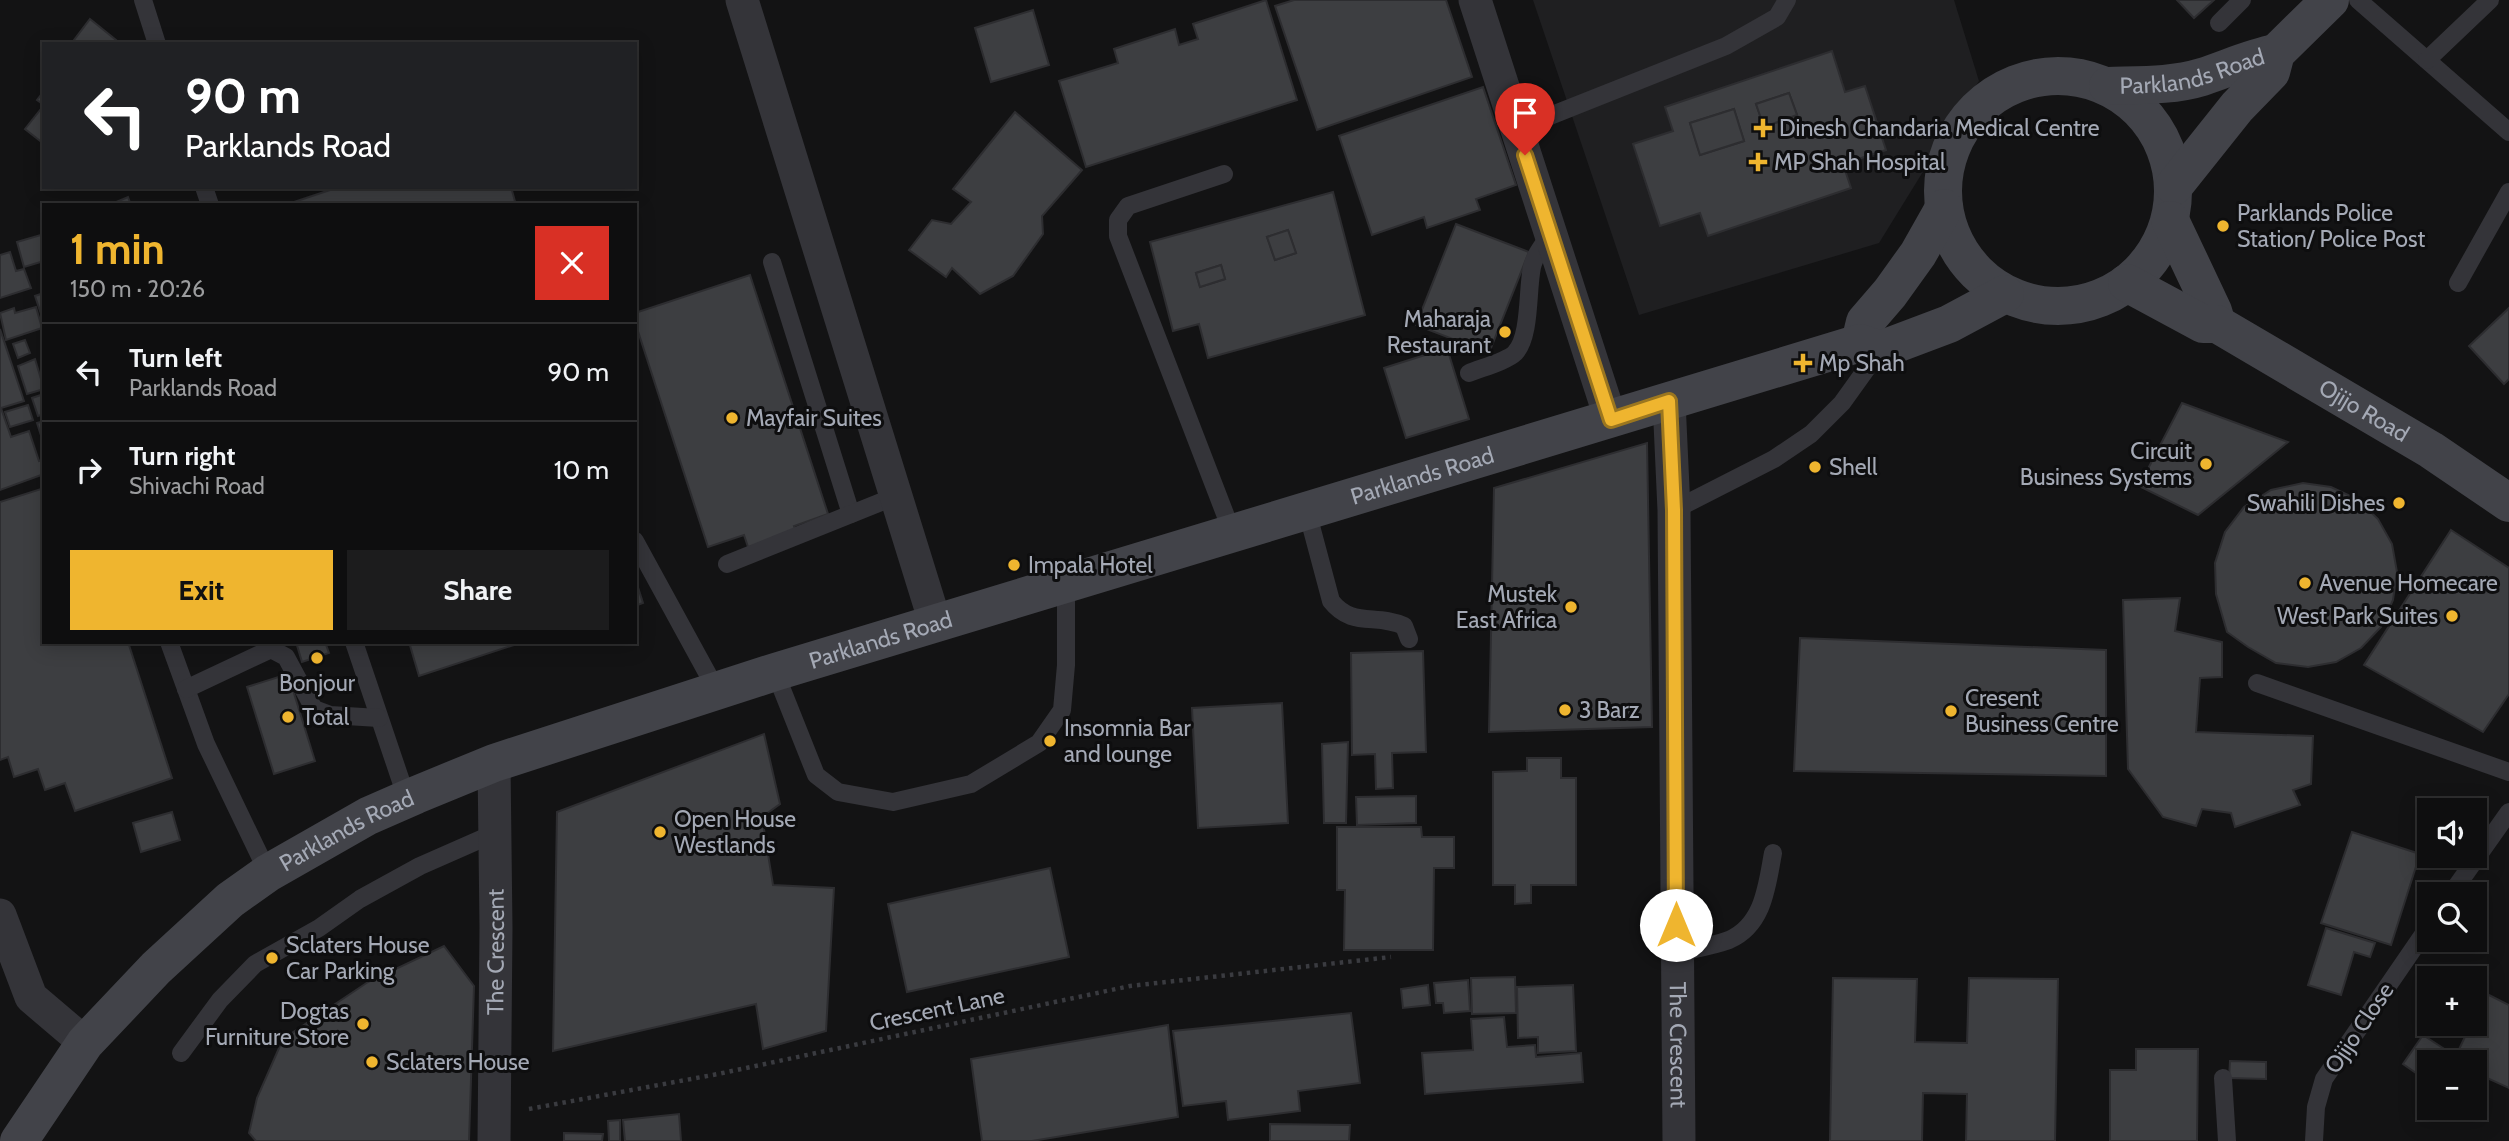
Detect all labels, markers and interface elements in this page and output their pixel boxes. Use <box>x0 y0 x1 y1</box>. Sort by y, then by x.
street label: Parklands Road <box>2119 42 2268 100</box>
text: 90 m <box>185 66 301 125</box>
icon: left <box>70 70 161 161</box>
pin <box>1495 83 1555 155</box>
icon: arrive <box>1506 94 1544 132</box>
place label: Dinesh Chandaria Medical Centre <box>1779 114 2100 142</box>
marker: Dinesh Chandaria Medical Centre <box>1753 118 1773 138</box>
text: Parklands Road <box>185 126 391 165</box>
place label: MP Shah Hospital <box>1774 148 1946 176</box>
marker: MP Shah Hospital <box>1748 152 1768 172</box>
place label: Parklands Police Station/ Police Post <box>2237 199 2425 253</box>
marker: Parklands Police Station/ Police Post <box>2215 218 2231 234</box>
text: 1 min <box>70 223 165 275</box>
button: close <box>535 226 609 300</box>
text: 150 m · 20:26 <box>70 275 205 303</box>
place label: Maharaja Restaurant <box>1387 305 1491 359</box>
marker: Maharaja Restaurant <box>1497 324 1513 340</box>
text: Turn left <box>129 342 222 374</box>
place label: Mp Shah <box>1819 349 1905 377</box>
icon: left <box>70 353 108 391</box>
marker: Mp Shah <box>1793 353 1813 373</box>
text: 90 m <box>547 356 609 388</box>
street label: Ojijo Road <box>2314 373 2414 448</box>
text: Parklands Road <box>129 374 277 402</box>
place label: Mayfair Suites <box>746 404 882 432</box>
marker: Mayfair Suites <box>724 410 740 426</box>
place label: Circuit Business Systems <box>2020 437 2192 491</box>
text: Turn right <box>129 440 235 472</box>
street label: Parklands Road <box>1347 441 1497 511</box>
icon: right <box>70 451 108 489</box>
place label: Shell <box>1829 453 1878 481</box>
text: 10 m <box>554 454 609 486</box>
marker: Circuit Business Systems <box>2198 456 2214 472</box>
marker: Shell <box>1807 459 1823 475</box>
text: Shivachi Road <box>129 472 265 500</box>
place label: Swahili Dishes <box>2247 489 2385 517</box>
marker: Swahili Dishes <box>2391 495 2407 511</box>
button: Exit <box>70 550 333 630</box>
button: Share <box>347 550 609 630</box>
place label: Impala Hotel <box>1028 551 1153 579</box>
marker: Impala Hotel <box>1006 557 1022 573</box>
place label: Avenue Homecare <box>2319 569 2498 597</box>
marker: Avenue Homecare <box>2297 575 2313 591</box>
place label: Mustek East Africa <box>1456 580 1558 634</box>
marker: Mustek East Africa <box>1563 599 1579 615</box>
place label: West Park Suites <box>2277 602 2438 630</box>
street label: Parklands Road <box>806 605 956 675</box>
marker: West Park Suites <box>2444 608 2460 624</box>
marker: Bonjour <box>309 650 325 666</box>
place label: Bonjour <box>279 669 356 697</box>
place label: Cresent Business Centre <box>1965 684 2119 738</box>
place label: 3 Barz <box>1579 696 1640 724</box>
marker: 3 Barz <box>1557 702 1573 718</box>
place label: Total <box>302 703 350 731</box>
marker: Cresent Business Centre <box>1943 703 1959 719</box>
marker: Total <box>280 709 296 725</box>
place label: Insomnia Bar and lounge <box>1064 714 1192 768</box>
marker: Insomnia Bar and lounge <box>1042 733 1058 749</box>
street label: Parklands Road <box>274 784 418 878</box>
map controls <box>2417 798 2487 1120</box>
button: sound <box>2417 798 2487 868</box>
place label: Open House Westlands <box>674 805 796 859</box>
marker: Open House Westlands <box>652 824 668 840</box>
button: search <box>2417 882 2487 952</box>
street label: The Crescent <box>481 888 510 1015</box>
position arrow <box>1639 888 1713 962</box>
place label: Sclaters House Car Parking <box>286 931 430 985</box>
marker: Sclaters House Car Parking <box>264 950 280 966</box>
button: + <box>2417 966 2487 1036</box>
street label: Ojijo Close <box>2318 977 2400 1079</box>
street label: Crescent Lane <box>867 981 1007 1037</box>
street label: The Crescent <box>1664 982 1693 1108</box>
place label: Dogtas Furniture Store <box>205 997 349 1051</box>
marker: Dogtas Furniture Store <box>355 1016 371 1032</box>
place label: Sclaters House <box>386 1048 530 1076</box>
button: − <box>2417 1050 2487 1120</box>
marker: Sclaters House <box>364 1054 380 1070</box>

